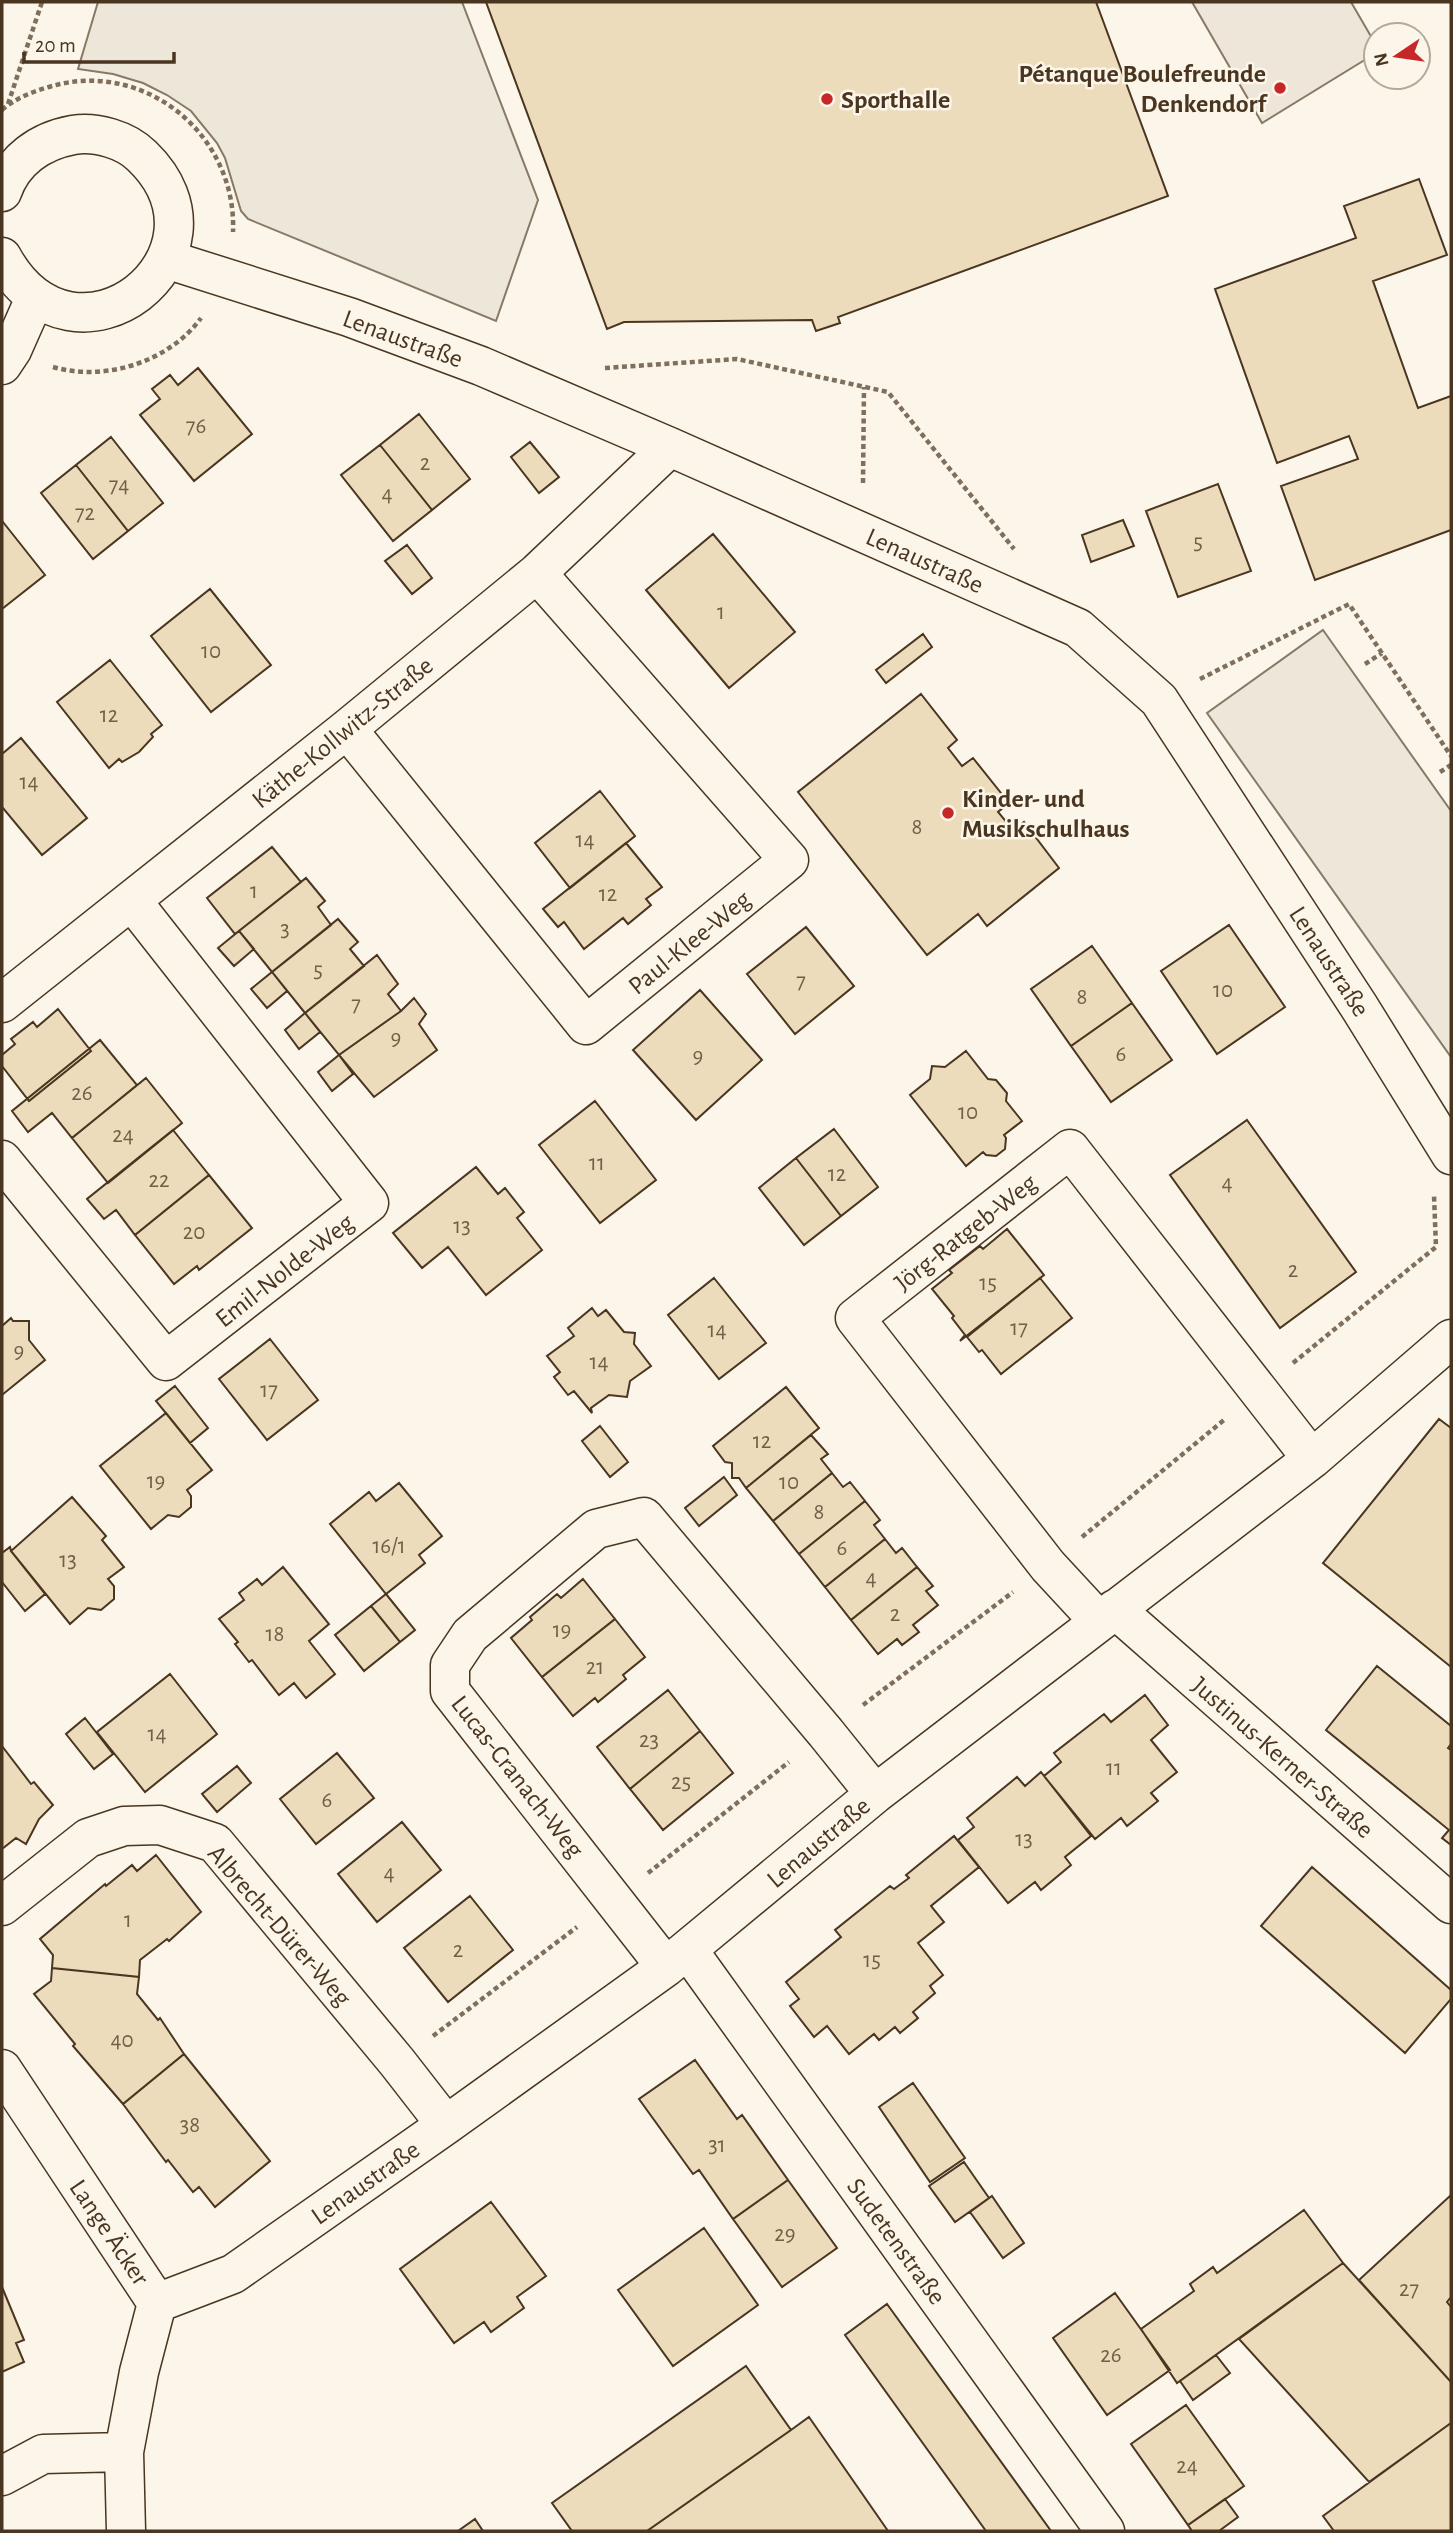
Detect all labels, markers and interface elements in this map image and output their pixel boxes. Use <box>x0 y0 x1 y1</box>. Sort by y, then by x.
scale bar <box>24 21 175 65</box>
north arrow <box>1362 21 1432 91</box>
text: 20 m <box>35 35 76 56</box>
text: N <box>1371 51 1393 68</box>
place label: Pétanque Boulefreunde Denkendorf <box>1019 61 1268 117</box>
marker: Pétanque Boulefreunde Denkendorf <box>1272 80 1288 96</box>
place label: Sporthalle <box>841 87 950 113</box>
marker: Sporthalle <box>819 91 835 107</box>
street label: Lenaustraße <box>339 305 466 373</box>
house number: 76 <box>186 415 206 438</box>
house number: 2 <box>420 452 430 475</box>
house number: 74 <box>109 474 129 497</box>
house number: 4 <box>381 483 393 506</box>
house number: 72 <box>75 502 95 525</box>
street label: Lenaustraße <box>862 523 987 598</box>
house number: 5 <box>1193 531 1203 554</box>
house number: 1 <box>717 601 725 624</box>
house number: 10 <box>201 640 221 663</box>
street label: Käthe-Kollwitz-Straße <box>247 652 438 813</box>
house number: 12 <box>100 704 118 727</box>
house number: 14 <box>20 771 38 794</box>
place label: Kinder- und Musikschulhaus <box>962 786 1130 842</box>
marker: Kinder- und Musikschulhaus <box>940 805 956 821</box>
house number: 8 <box>912 816 922 839</box>
house number: 14 <box>576 829 594 852</box>
house number: 1 <box>250 880 258 903</box>
house number: 12 <box>599 883 617 906</box>
street label: Paul-Klee-Weg <box>624 886 756 1000</box>
street label: Lenaustraße <box>1284 902 1374 1021</box>
house number: 3 <box>280 918 290 941</box>
house number: 5 <box>313 959 323 982</box>
house number: 7 <box>796 970 806 993</box>
house number: 10 <box>1213 979 1233 1002</box>
house number: 8 <box>1077 986 1087 1009</box>
house number: 7 <box>351 993 361 1016</box>
house number: 9 <box>391 1027 401 1050</box>
house number: 6 <box>1116 1043 1126 1066</box>
house number: 9 <box>693 1045 703 1068</box>
house number: 26 <box>71 1082 93 1105</box>
house number: 10 <box>958 1101 978 1124</box>
house number: 24 <box>112 1124 134 1147</box>
house number: 11 <box>589 1152 605 1175</box>
house number: 12 <box>828 1163 846 1186</box>
house number: 22 <box>149 1169 169 1192</box>
street label: Jörg-Ratgeb-Weg <box>890 1169 1042 1296</box>
house number: 4 <box>1221 1172 1233 1195</box>
street label: Emil-Nolde-Weg <box>211 1209 359 1333</box>
house number: 13 <box>453 1215 471 1238</box>
house number: 20 <box>183 1221 205 1244</box>
house number: 2 <box>1288 1259 1298 1282</box>
house number: 15 <box>979 1272 997 1295</box>
house number: 17 <box>1010 1317 1028 1340</box>
house number: 14 <box>708 1319 726 1342</box>
house number: 9 <box>14 1340 24 1363</box>
house number: 14 <box>590 1351 608 1374</box>
house number: 17 <box>260 1379 278 1402</box>
house number: 12 <box>753 1430 771 1453</box>
house number: 19 <box>147 1470 165 1493</box>
house number: 10 <box>779 1471 799 1494</box>
house number: 8 <box>814 1501 824 1524</box>
house number: 16/1 <box>372 1535 406 1558</box>
house number: 6 <box>837 1537 847 1560</box>
house number: 13 <box>59 1549 77 1572</box>
house number: 4 <box>865 1567 877 1590</box>
house number: 2 <box>890 1603 900 1626</box>
house number: 19 <box>553 1619 571 1642</box>
house number: 18 <box>266 1623 284 1646</box>
house number: 21 <box>586 1656 604 1679</box>
street label: Justinus-Kerner-Straße <box>1187 1672 1378 1843</box>
street label: Lucas-Cranach-Weg <box>446 1691 588 1863</box>
house number: 14 <box>148 1723 166 1746</box>
house number: 23 <box>639 1729 659 1752</box>
house number: 11 <box>1106 1757 1122 1780</box>
house number: 25 <box>671 1771 691 1794</box>
house number: 6 <box>322 1789 332 1812</box>
street label: Lenaustraße <box>762 1792 875 1893</box>
house number: 13 <box>1015 1828 1033 1851</box>
street label: Albrecht-Dürer-Weg <box>203 1840 356 2011</box>
house number: 4 <box>383 1862 395 1885</box>
house number: 1 <box>124 1909 132 1932</box>
house number: 2 <box>453 1939 463 1962</box>
house number: 15 <box>863 1949 881 1972</box>
house number: 40 <box>110 2029 134 2052</box>
house number: 38 <box>180 2114 200 2137</box>
house number: 31 <box>708 2134 726 2157</box>
street label: Lenaustraße <box>307 2136 424 2229</box>
street label: Lange Äcker <box>64 2174 155 2291</box>
street label: Sudetenstraße <box>842 2174 950 2309</box>
house number: 29 <box>774 2223 796 2246</box>
house number: 27 <box>1399 2278 1419 2301</box>
house number: 26 <box>1100 2344 1122 2367</box>
house number: 24 <box>1176 2455 1198 2478</box>

